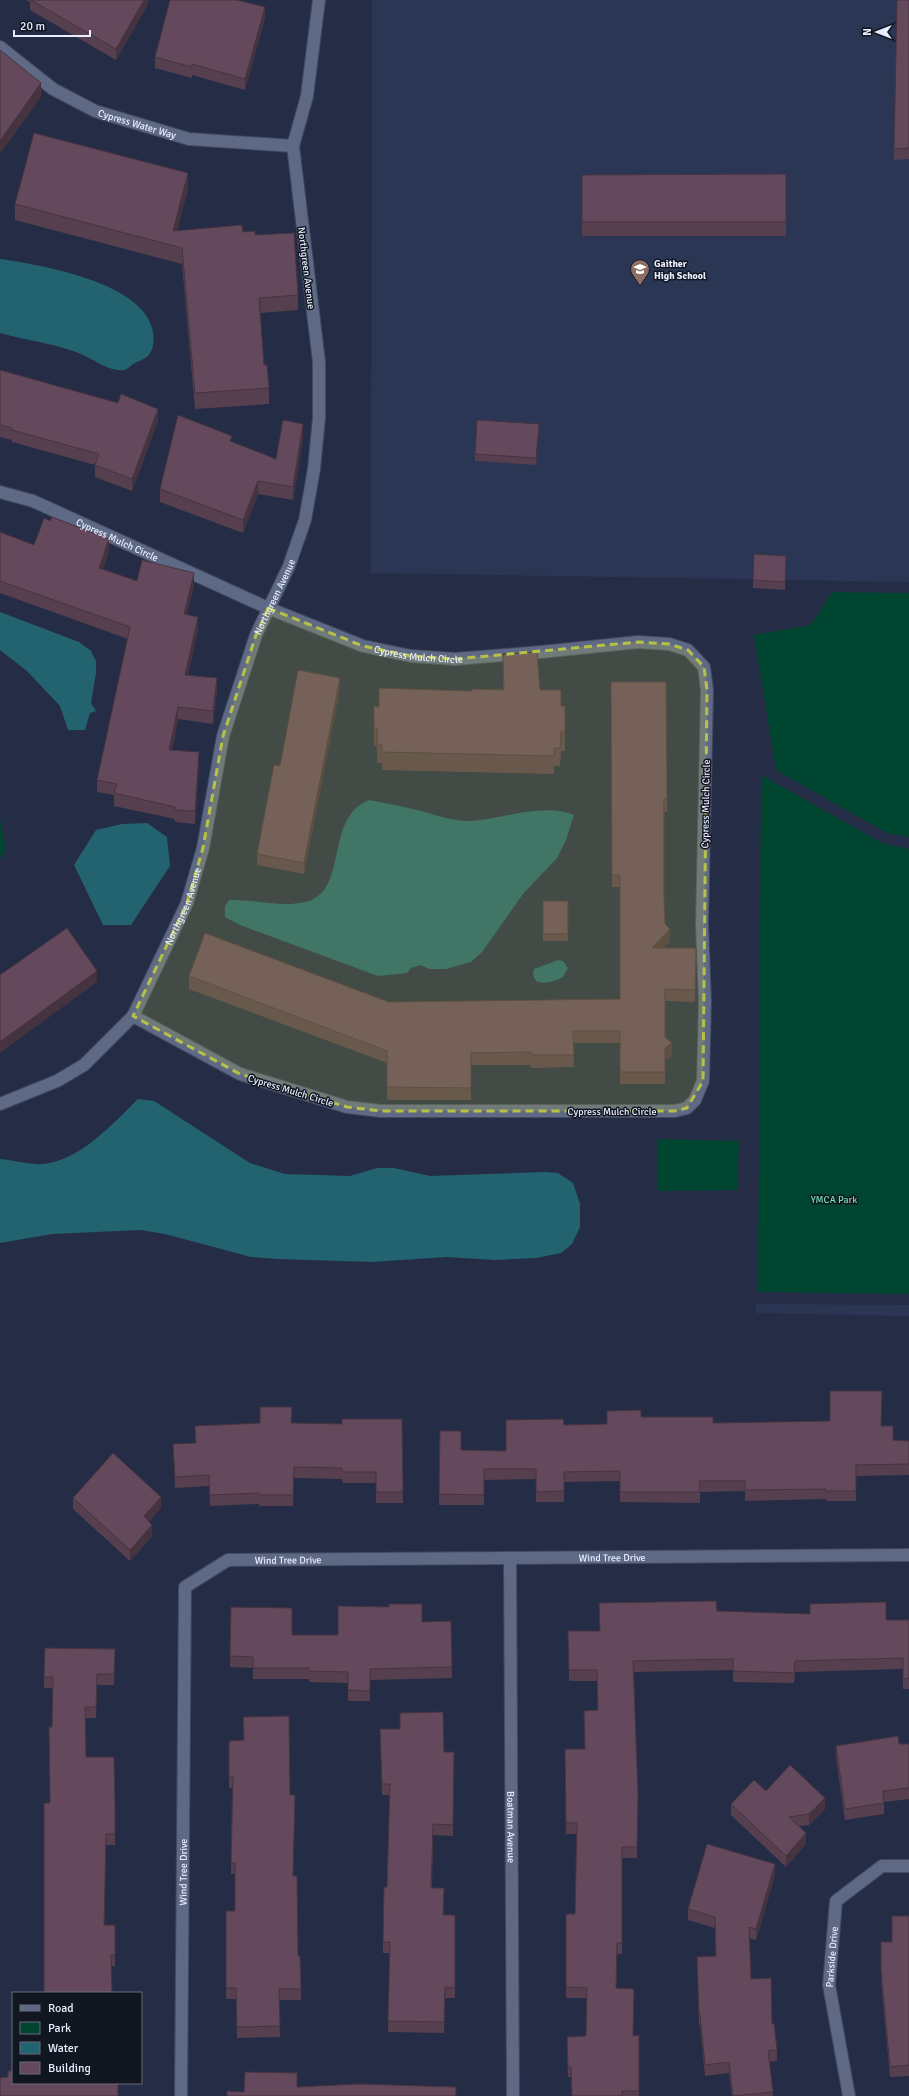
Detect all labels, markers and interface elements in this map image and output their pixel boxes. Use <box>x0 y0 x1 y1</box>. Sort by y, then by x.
scale bar <box>14 12 90 38</box>
north arrow <box>857 12 897 52</box>
text: 20 m <box>20 19 45 34</box>
text: N <box>861 28 874 36</box>
street label: Cypress Water Way <box>96 107 178 142</box>
street label: Northgreen Avenue <box>295 226 317 310</box>
school or university icon: Gaither High School <box>629 258 651 286</box>
place label: Gaither High School <box>654 258 706 282</box>
street label: Cypress Mulch Circle <box>74 516 160 564</box>
street label: Northgreen Avenue <box>252 558 298 637</box>
street label: Cypress Mulch Circle <box>373 643 463 666</box>
street label: Cypress Mulch Circle <box>699 759 713 849</box>
street label: Northgreen Avenue <box>163 866 204 947</box>
street label: Cypress Mulch Circle <box>246 1072 335 1110</box>
street label: Cypress Mulch Circle <box>568 1106 657 1118</box>
park label: YMCA Park <box>811 1194 857 1206</box>
street label: Wind Tree Drive <box>579 1552 646 1564</box>
street label: Wind Tree Drive <box>255 1554 322 1567</box>
street label: Boatman Avenue <box>504 1791 517 1863</box>
street label: Wind Tree Drive <box>177 1839 190 1905</box>
street label: Parkside Drive <box>824 1926 841 1988</box>
legend <box>12 1992 142 2084</box>
text: Road <box>48 2001 74 2016</box>
text: Park <box>48 2021 71 2036</box>
text: Water <box>48 2041 79 2056</box>
text: Building <box>48 2061 91 2076</box>

